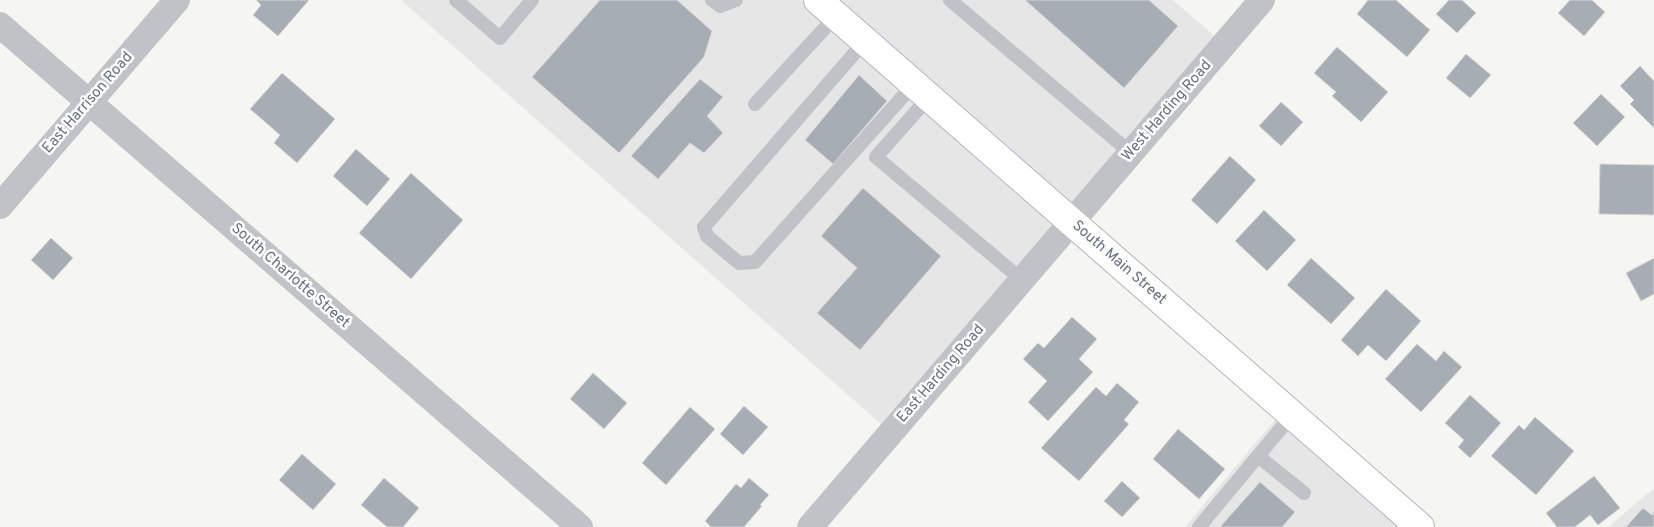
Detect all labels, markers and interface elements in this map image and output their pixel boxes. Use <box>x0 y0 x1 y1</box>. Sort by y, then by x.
street label: East Harrison Road <box>39 48 137 158</box>
street label: West Harding Road <box>1118 57 1216 165</box>
street label: South Main Street <box>1068 217 1170 309</box>
street label: South Charlotte Street <box>227 219 353 333</box>
street label: East Harding Road <box>893 321 989 427</box>

